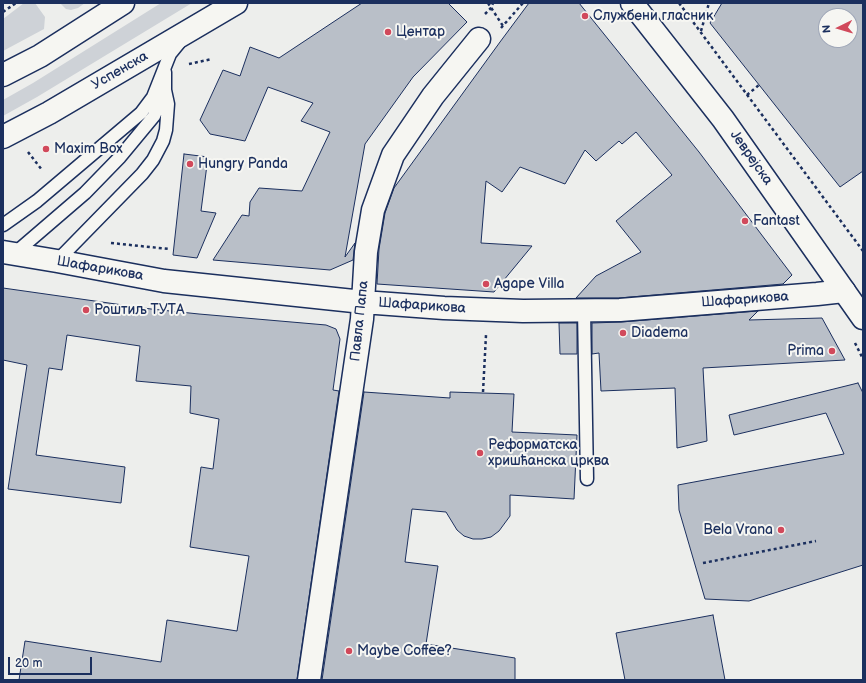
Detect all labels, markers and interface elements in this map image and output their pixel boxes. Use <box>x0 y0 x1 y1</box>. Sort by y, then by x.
place label: Службени гласник <box>593 8 713 24</box>
north arrow <box>818 8 858 48</box>
marker: Службени гласник <box>580 11 590 21</box>
place label: Центар <box>396 24 445 40</box>
text: N <box>820 24 833 34</box>
marker: Центар <box>383 27 393 37</box>
street label: Успенска <box>89 48 151 94</box>
street label: Јеврејска <box>726 127 776 189</box>
place label: Maxim Box <box>54 141 123 157</box>
marker: Maxim Box <box>41 144 51 154</box>
place label: Hungry Panda <box>198 156 288 172</box>
marker: Hungry Panda <box>185 159 195 169</box>
place label: Fantast <box>753 213 800 229</box>
marker: Fantast <box>740 216 750 226</box>
street label: Шафарикова <box>55 253 145 285</box>
place label: Agape Villa <box>494 276 565 292</box>
marker: Agape Villa <box>481 279 491 289</box>
street label: Павла Папа <box>347 280 373 362</box>
street label: Шафарикова <box>701 289 789 311</box>
street label: Шафарикова <box>378 295 466 317</box>
place label: Роштиљ ТУТА <box>94 302 184 318</box>
marker: Роштиљ ТУТА <box>81 305 91 315</box>
place label: Diadema <box>631 325 688 341</box>
marker: Diadema <box>618 328 628 338</box>
place label: Prima <box>787 343 824 359</box>
marker: Prima <box>827 346 837 356</box>
place label: Реформатска хришћанска црква <box>488 437 609 470</box>
marker: Реформатска хришћанска црква <box>475 448 485 458</box>
place label: Bela Vrana <box>703 522 773 538</box>
marker: Bela Vrana <box>776 525 786 535</box>
place label: Maybe Coffee? <box>357 643 452 659</box>
marker: Maybe Coffee? <box>344 646 354 656</box>
scale bar <box>10 649 94 675</box>
text: 20 m <box>15 656 42 671</box>

